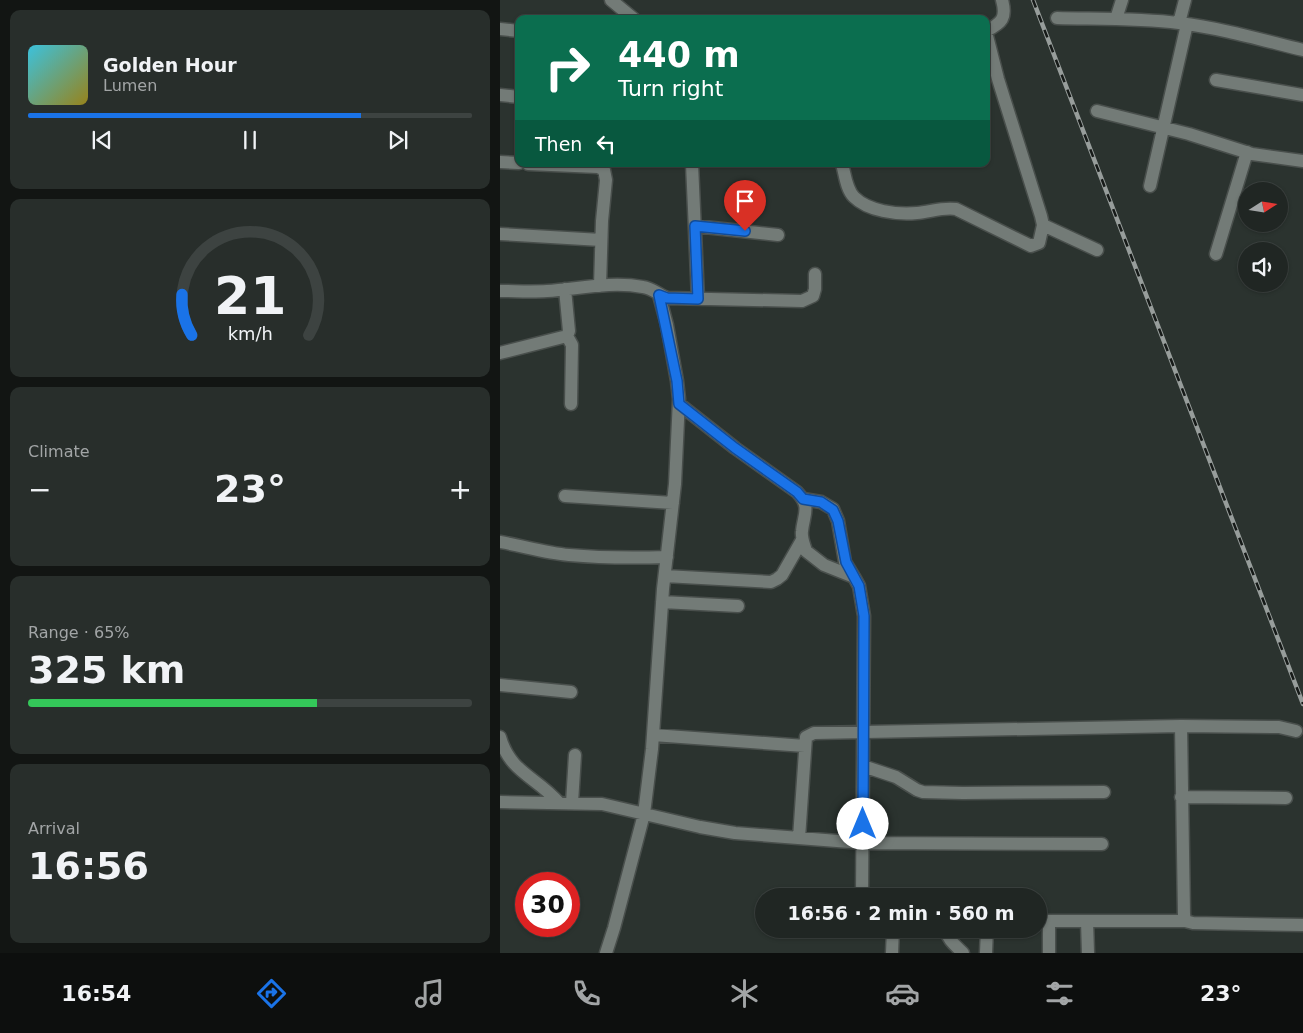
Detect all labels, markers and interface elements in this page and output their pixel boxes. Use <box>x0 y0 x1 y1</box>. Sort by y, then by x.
icon: right <box>535 35 600 100</box>
text: 440 m <box>618 35 740 75</box>
text: Golden Hour <box>103 54 237 76</box>
text: Lumen <box>103 76 157 95</box>
text: Turn right <box>618 76 723 101</box>
icon: previous <box>88 126 116 154</box>
icon: pause <box>236 126 264 154</box>
icon: next <box>384 126 412 154</box>
icon: left <box>592 130 620 158</box>
text: Then <box>535 133 582 155</box>
pin <box>724 180 766 231</box>
north arrow <box>1238 182 1288 232</box>
map controls <box>1238 182 1288 292</box>
icon: arrive <box>731 187 759 215</box>
button: sound <box>1238 242 1288 292</box>
text: 21 <box>214 266 286 326</box>
text: km/h <box>227 323 273 344</box>
text: Climate <box>28 442 90 461</box>
text: 23° <box>214 467 286 511</box>
text: − <box>28 473 51 506</box>
text: + <box>449 473 472 506</box>
text: Range · 65% <box>28 623 130 642</box>
text: 325 km <box>28 648 185 692</box>
position arrow <box>836 797 888 849</box>
text: Arrival <box>28 819 80 838</box>
text: 16:56 <box>28 844 149 888</box>
speed limit sign: 30 <box>515 872 580 937</box>
text: 16:56 · 2 min · 560 m <box>787 902 1015 924</box>
icon: directions <box>254 976 289 1011</box>
icon: music <box>412 976 447 1011</box>
icon: phone <box>569 976 604 1011</box>
icon: climate <box>727 976 762 1011</box>
icon: car <box>885 976 920 1011</box>
icon: filters <box>1042 976 1077 1011</box>
text: 16:54 <box>61 981 131 1006</box>
text: 23° <box>1200 981 1242 1006</box>

